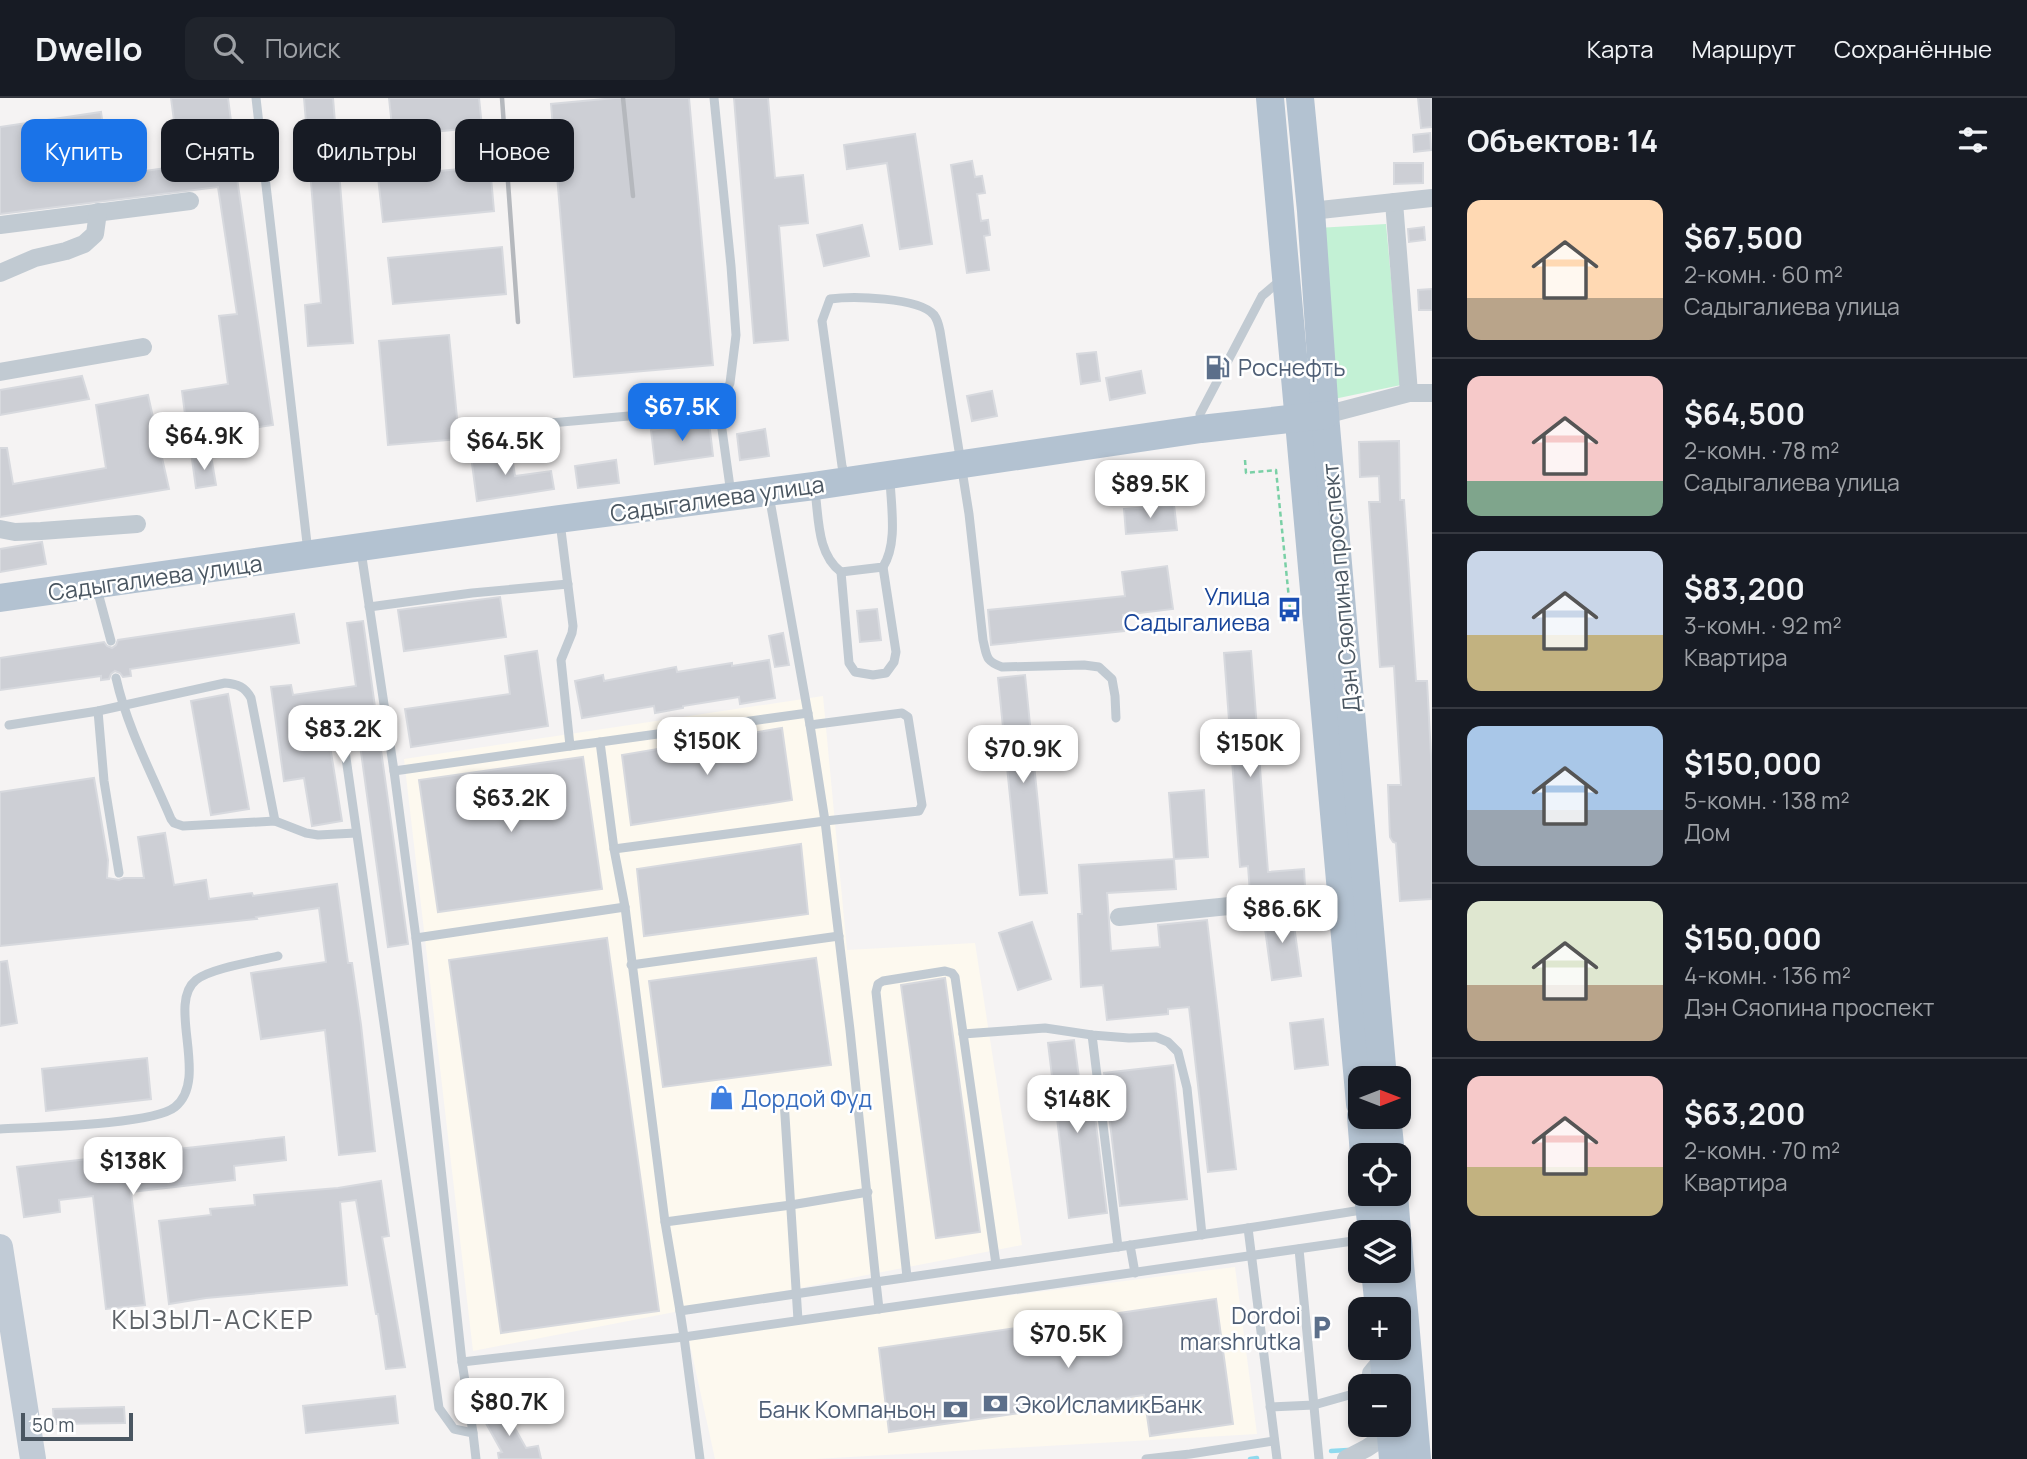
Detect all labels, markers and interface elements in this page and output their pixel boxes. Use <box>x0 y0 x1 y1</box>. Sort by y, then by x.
search box <box>185 17 675 80</box>
text: Dwello <box>35 26 143 71</box>
icon: search <box>209 29 247 67</box>
text: Поиск <box>265 30 340 66</box>
text: Карта <box>1587 32 1654 65</box>
text: Маршрут <box>1692 32 1796 65</box>
text: Сохранённые <box>1834 32 1992 65</box>
chip: Купить <box>21 119 147 182</box>
chip: Снять <box>161 119 279 182</box>
chip: Фильтры <box>293 119 441 182</box>
chip: Новое <box>455 119 574 182</box>
text: Объектов: 14 <box>1467 120 1658 161</box>
icon: filters <box>1954 121 1992 159</box>
text: $67,500 <box>1684 217 1803 258</box>
icon: home <box>1523 228 1607 312</box>
text: 2-комн. · 60 m² <box>1684 258 1843 290</box>
text: Садыгалиева улица <box>1684 290 1900 322</box>
place label: Роснефть <box>1238 351 1345 383</box>
fuel station icon: Роснефть <box>1204 353 1232 381</box>
pin: $67.5K <box>625 384 739 443</box>
text: $67.5K <box>644 390 720 422</box>
text: $64,500 <box>1684 393 1805 434</box>
icon: home <box>1523 404 1607 488</box>
pin: $64.9K <box>147 412 261 472</box>
pin: $64.5K <box>448 418 562 477</box>
text: $64.9K <box>165 419 243 451</box>
text: $64.5K <box>466 424 544 456</box>
text: 2-комн. · 78 m² <box>1684 434 1840 466</box>
pin: $89.5K <box>1093 460 1207 520</box>
street label: Дэн Сяопина проспект <box>1313 462 1367 714</box>
text: Садыгалиева улица <box>1684 466 1900 498</box>
street label: Садыгалиева улица <box>608 467 826 529</box>
text: $89.5K <box>1111 467 1189 499</box>
street label: Садыгалиева улица <box>46 546 264 608</box>
text: $83,200 <box>1684 568 1805 609</box>
icon: home <box>1523 579 1607 663</box>
place label: Улица Садыгалиева <box>1124 580 1270 638</box>
bus stop icon: Улица Садыгалиева <box>1276 595 1304 623</box>
text: 3-комн. · 92 m² <box>1684 609 1842 641</box>
text: Квартира <box>1684 641 1788 673</box>
pin: $83.2K <box>286 706 400 765</box>
text: $83.2K <box>304 712 382 744</box>
pin: $150K <box>658 718 756 777</box>
pin: $150K <box>1201 720 1299 779</box>
text: $150K <box>673 724 741 756</box>
pin: $70.9K <box>966 726 1080 785</box>
text: $150K <box>1216 726 1284 758</box>
text: $70.9K <box>984 732 1062 764</box>
text: $150,000 <box>1684 743 1822 784</box>
icon: home <box>1523 754 1607 838</box>
pin: $63.2K <box>454 774 568 834</box>
text: $63.2K <box>472 781 550 813</box>
text: 5-комн. · 138 m² <box>1684 784 1850 816</box>
text: Дом <box>1684 816 1730 848</box>
pin: $86.6K <box>1225 886 1339 945</box>
text: $86.6K <box>1243 892 1321 924</box>
text: $150,000 <box>1684 918 1822 959</box>
icon: home <box>1523 929 1607 1013</box>
text: 4-комн. · 136 m² <box>1684 959 1851 991</box>
text: Дэн Сяопина проспект <box>1684 991 1934 1023</box>
north arrow <box>1348 1066 1410 1129</box>
map controls <box>1348 1066 1411 1437</box>
pin: $148K <box>1028 1076 1126 1135</box>
place label: Дордой Фуд <box>741 1082 872 1114</box>
text: $148K <box>1043 1082 1111 1114</box>
shop icon: Дордой Фуд <box>707 1084 735 1112</box>
text: $63,200 <box>1684 1093 1805 1134</box>
icon: home <box>1523 1104 1607 1188</box>
text: 2-комн. · 70 m² <box>1684 1134 1840 1166</box>
pin: $138K <box>84 1138 182 1197</box>
button: locate <box>1348 1143 1411 1206</box>
text: $138K <box>100 1144 166 1176</box>
text: Квартира <box>1684 1166 1788 1198</box>
button: layers <box>1348 1220 1411 1283</box>
button: + <box>1348 1297 1411 1360</box>
place label: Dordoi marshrutka <box>1180 1299 1301 1357</box>
district label: КЫЗЫЛ-АСКЕР <box>112 1301 315 1337</box>
pin: $70.5K <box>1011 1310 1125 1370</box>
parking icon: Dordoi marshrutka <box>1307 1314 1335 1342</box>
text: $70.5K <box>1029 1317 1107 1349</box>
button: − <box>1348 1374 1411 1437</box>
pin: $80.7K <box>452 1378 566 1438</box>
text: $80.7K <box>470 1385 548 1417</box>
place label: ЭкоИсламикБанк <box>1015 1388 1203 1420</box>
bank icon: ЭкоИсламикБанк <box>981 1390 1009 1418</box>
place label: Банк Компаньон <box>759 1393 936 1425</box>
bank icon: Банк Компаньон <box>942 1395 970 1423</box>
scale bar <box>21 1410 133 1442</box>
text: 50 m <box>32 1412 74 1438</box>

